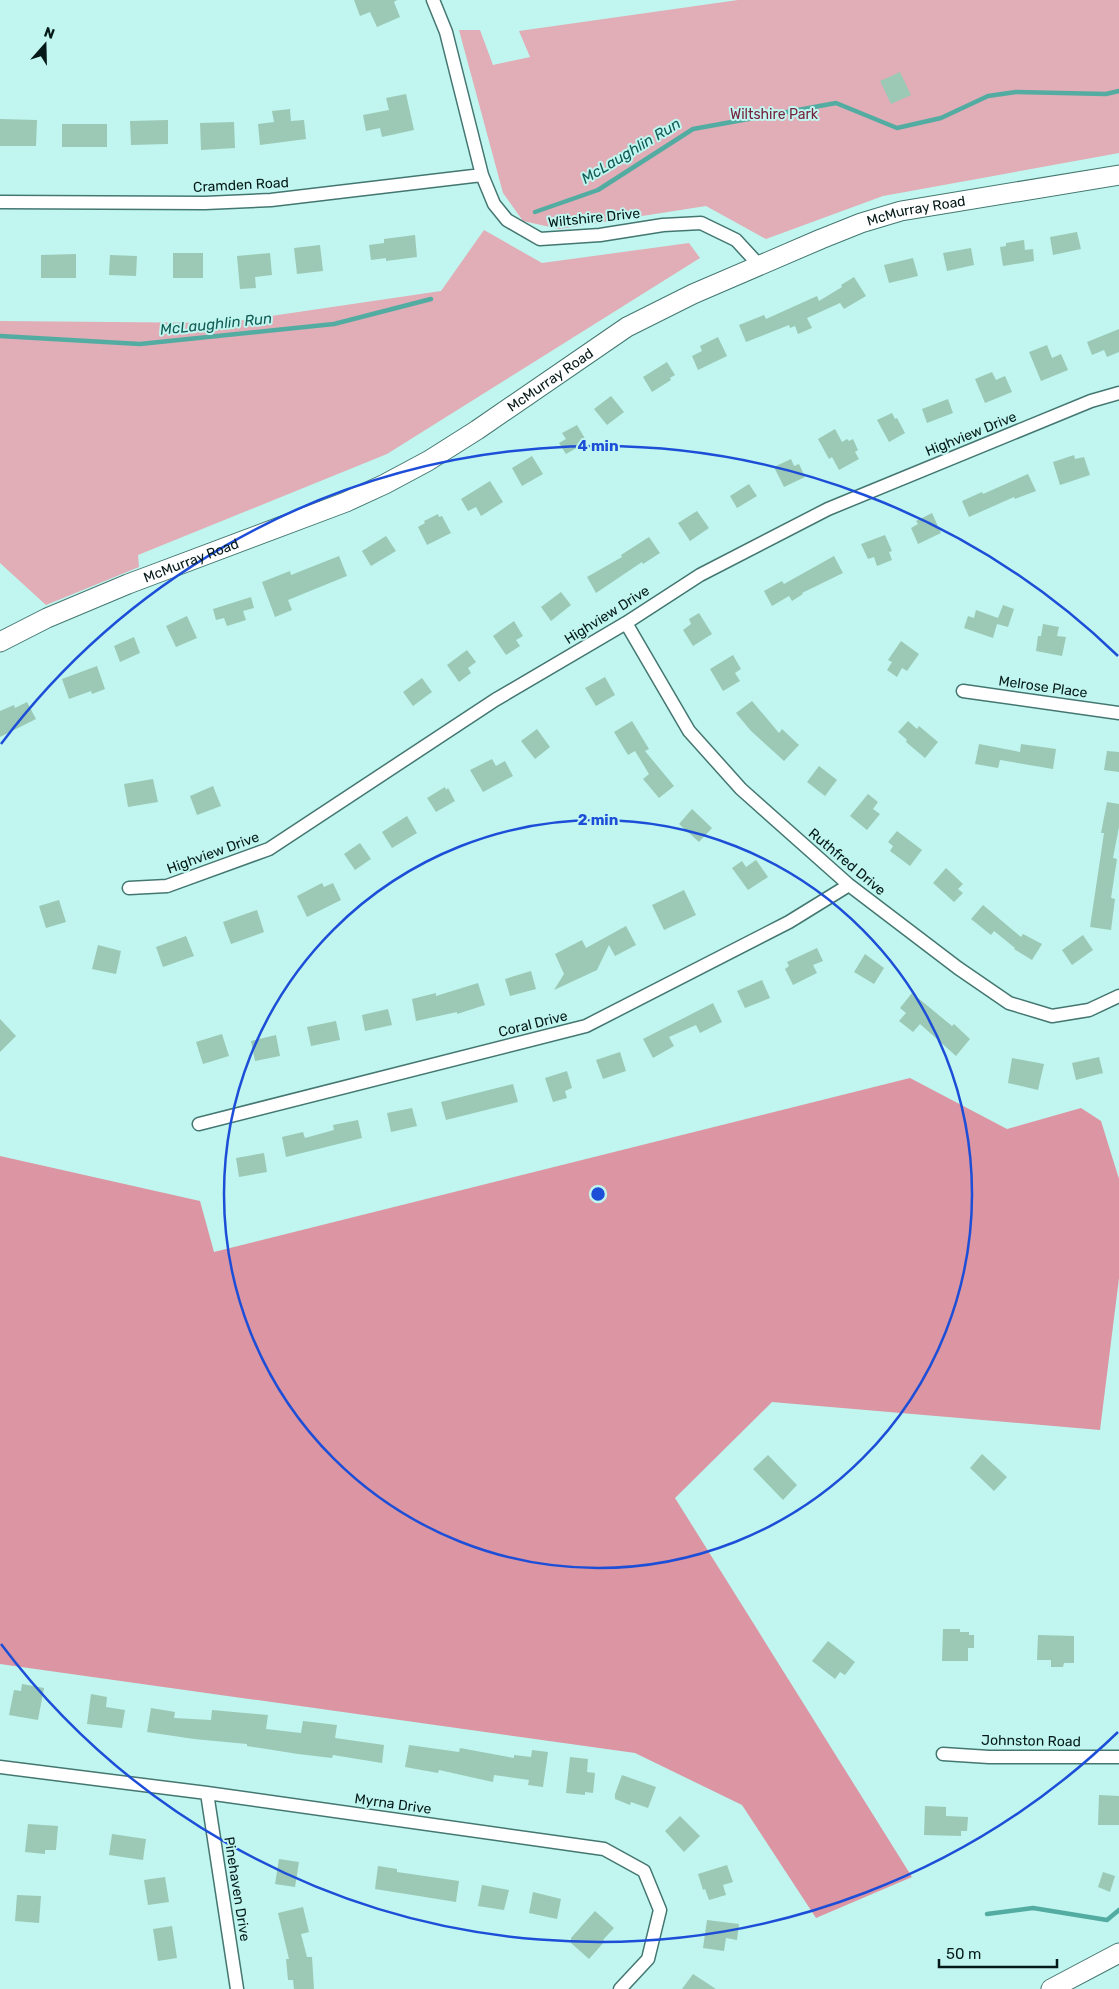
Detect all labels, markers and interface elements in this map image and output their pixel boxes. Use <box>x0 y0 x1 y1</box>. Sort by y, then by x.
north arrow <box>20 20 70 70</box>
text: N <box>42 24 57 43</box>
park label: Wiltshire Park <box>730 106 819 123</box>
water label: McLaughlin Run <box>578 114 684 188</box>
street label: Cramden Road <box>193 174 289 196</box>
street label: McMurray Road <box>865 192 967 229</box>
street label: Wiltshire Drive <box>547 205 641 231</box>
water label: McLaughlin Run <box>159 309 273 339</box>
street label: McMurray Road <box>504 344 596 415</box>
street label: Highview Drive <box>923 408 1019 460</box>
text: 4 min <box>577 437 619 455</box>
street label: McMurray Road <box>141 535 241 586</box>
street label: Highview Drive <box>561 582 653 648</box>
street label: Melrose Place <box>997 672 1089 702</box>
text: 2 min <box>578 811 618 829</box>
street label: Ruthfred Drive <box>805 825 889 899</box>
street label: Highview Drive <box>165 828 262 878</box>
street label: Coral Drive <box>497 1007 570 1041</box>
centre of rings <box>589 1185 607 1203</box>
street label: Johnston Road <box>981 1732 1081 1750</box>
street label: Myrna Drive <box>353 1790 433 1818</box>
street label: Pinehaven Drive <box>220 1835 254 1943</box>
scale bar <box>939 1936 1056 1968</box>
text: 50 m <box>946 1945 981 1963</box>

